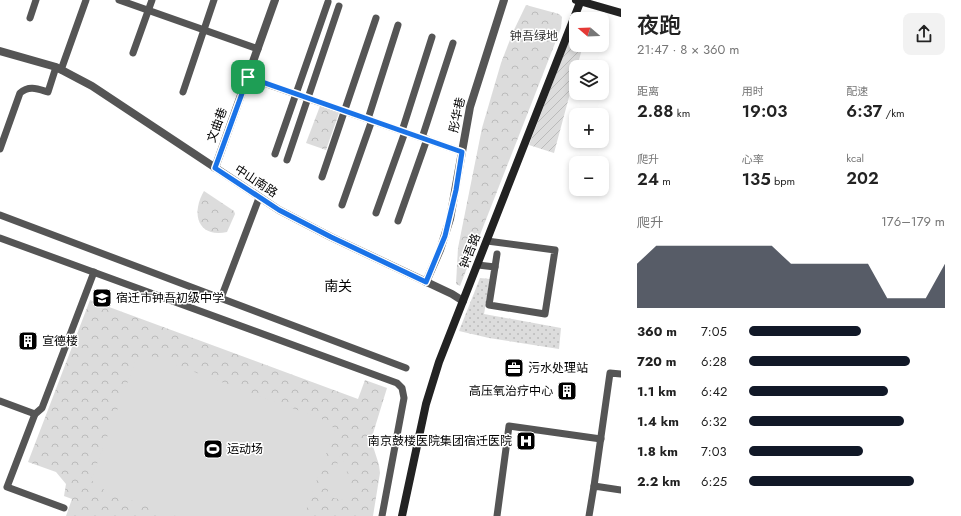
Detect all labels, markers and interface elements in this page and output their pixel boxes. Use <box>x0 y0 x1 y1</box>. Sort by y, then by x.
text: 夜跑 <box>637 9 681 41</box>
north arrow <box>569 12 609 52</box>
map controls <box>569 12 609 196</box>
button: share <box>903 13 945 55</box>
park label: 钟吾绿地 <box>510 27 558 45</box>
text: 21:47 · 8 × 360 m <box>637 40 739 59</box>
pin <box>231 60 265 94</box>
button: layers <box>569 60 609 100</box>
icon: arrive <box>237 66 259 88</box>
text: 距离 <box>637 83 659 99</box>
text: 用时 <box>742 83 764 99</box>
text: 配速 <box>846 83 868 99</box>
street label: 彤华巷 <box>444 96 470 134</box>
text: 2.88 <box>637 99 674 123</box>
text: 19:03 <box>742 99 787 123</box>
text: 6:37 <box>846 99 882 123</box>
street label: 文曲巷 <box>202 105 232 145</box>
text: km <box>674 105 690 121</box>
text: /km <box>882 105 905 121</box>
button: + <box>569 108 609 148</box>
text: kcal <box>846 150 864 166</box>
text: 爬升 <box>637 151 659 167</box>
text: 心率 <box>742 151 764 167</box>
button: − <box>569 156 609 196</box>
street label: 中山南路 <box>231 160 281 202</box>
text: 202 <box>846 166 879 190</box>
text: 24 <box>637 167 659 191</box>
text: 135 <box>742 167 771 191</box>
text: m <box>659 173 671 189</box>
text: bpm <box>771 173 795 189</box>
text: 176–179 m <box>881 212 945 231</box>
text: 爬升 <box>637 213 663 232</box>
street label: 钟吾路 <box>455 231 485 271</box>
district label: 南关 <box>324 276 352 296</box>
school or university icon: 宿迁市钟吾初级中学 <box>91 287 113 309</box>
place label: 宿迁市钟吾初级中学 <box>116 289 224 307</box>
text: 360 m <box>637 322 677 341</box>
text: 7:05 <box>701 322 727 341</box>
building icon: 宣德楼 <box>17 330 39 352</box>
place label: 宣德楼 <box>42 332 78 350</box>
text: 720 m <box>637 352 677 371</box>
text: 6:28 <box>701 352 727 371</box>
office icon: 污水处理站 <box>503 357 525 379</box>
place label: 污水处理站 <box>528 359 588 377</box>
building icon: 高压氧治疗中心 <box>556 380 578 402</box>
place label: 高压氧治疗中心 <box>469 382 553 400</box>
text: 1.1 km <box>637 382 676 401</box>
text: 6:42 <box>701 382 727 401</box>
text: 1.4 km <box>637 412 679 431</box>
text: 6:32 <box>701 412 727 431</box>
hospital icon: 南京鼓楼医院集团宿迁医院 <box>515 430 537 452</box>
place label: 南京鼓楼医院集团宿迁医院 <box>368 432 512 450</box>
sports icon: 运动场 <box>202 438 224 460</box>
place label: 运动场 <box>227 440 263 458</box>
text: 1.8 km <box>637 442 678 461</box>
text: 7:03 <box>701 442 727 461</box>
text: 2.2 km <box>637 472 680 491</box>
text: 6:25 <box>701 472 727 491</box>

